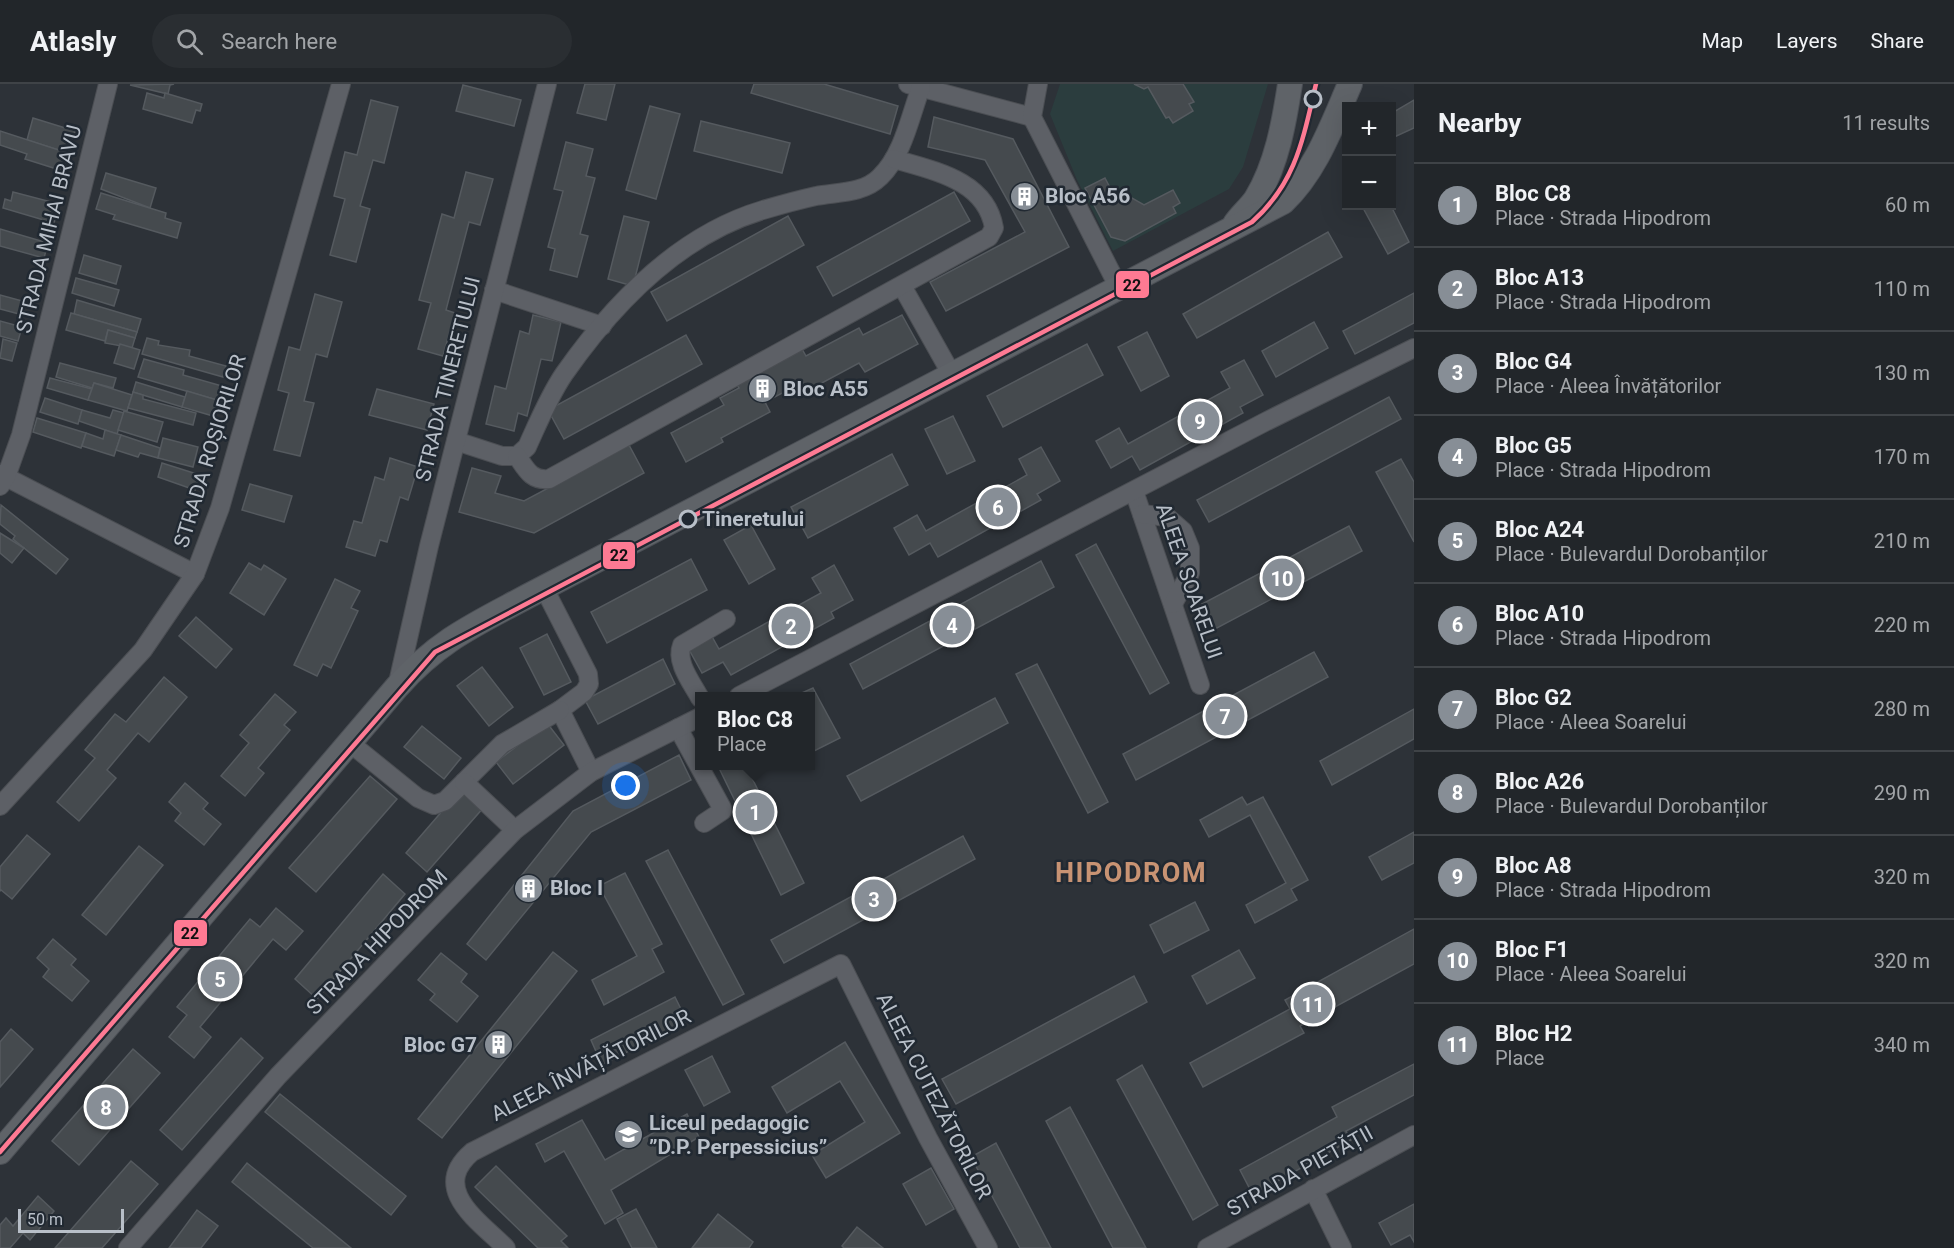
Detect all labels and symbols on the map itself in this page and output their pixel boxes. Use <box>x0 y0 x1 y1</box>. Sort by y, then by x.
unlabelled marker <box>1304 90 1322 108</box>
street label: STRADA MIHAI BRAVU <box>11 122 87 336</box>
building icon: Bloc A56 <box>1008 180 1040 212</box>
place label: Bloc A56 <box>1045 184 1130 208</box>
line badge: 22 <box>1115 270 1150 299</box>
street label: STRADA TINERETULUI <box>411 274 485 484</box>
text: 22 <box>1123 276 1141 295</box>
street label: STRADA ROȘIORILOR <box>169 351 251 551</box>
building icon: Bloc A55 <box>746 373 778 405</box>
place label: Bloc A55 <box>783 377 868 401</box>
pin: 9 <box>1180 398 1220 444</box>
pin: 6 <box>978 484 1018 530</box>
street label: ALEEA SOARELUI <box>1151 500 1227 662</box>
place label: Tineretului <box>702 507 804 531</box>
marker: Tineretului <box>679 510 697 528</box>
line badge: 22 <box>602 541 636 570</box>
text: 22 <box>610 546 628 565</box>
pin: 10 <box>1262 556 1302 600</box>
pin: 4 <box>932 602 972 648</box>
pin: 2 <box>772 604 810 648</box>
pin: 7 <box>1206 694 1244 738</box>
your location <box>611 771 640 800</box>
pin: 1 <box>736 790 774 834</box>
district label: HIPODROM <box>1055 857 1207 889</box>
street label: STRADA HIPODROM <box>302 865 452 1019</box>
building icon: Bloc I <box>513 872 545 904</box>
place label: Bloc I <box>550 876 603 900</box>
pin: 3 <box>854 876 894 922</box>
line badge: 22 <box>173 919 208 947</box>
text: 22 <box>181 924 199 943</box>
pin: 5 <box>200 956 240 1002</box>
pin: 11 <box>1294 982 1332 1026</box>
street label: ALEEA CUTEZĂTORILOR <box>872 989 996 1203</box>
street label: ALEEA ÎNVĂȚĂTORILOR <box>487 1004 695 1127</box>
building icon: Bloc G7 <box>482 1029 514 1061</box>
place label: Bloc G7 <box>404 1033 477 1057</box>
pin: 8 <box>86 1084 126 1130</box>
place label: Liceul pedagogic ”D.P. Perpessicius” <box>649 1111 827 1159</box>
school or university icon: Liceul pedagogic ”D.P. Perpessicius” <box>612 1119 644 1151</box>
street label: STRADA PIETĂȚII <box>1223 1121 1378 1222</box>
scale bar <box>18 1206 124 1234</box>

